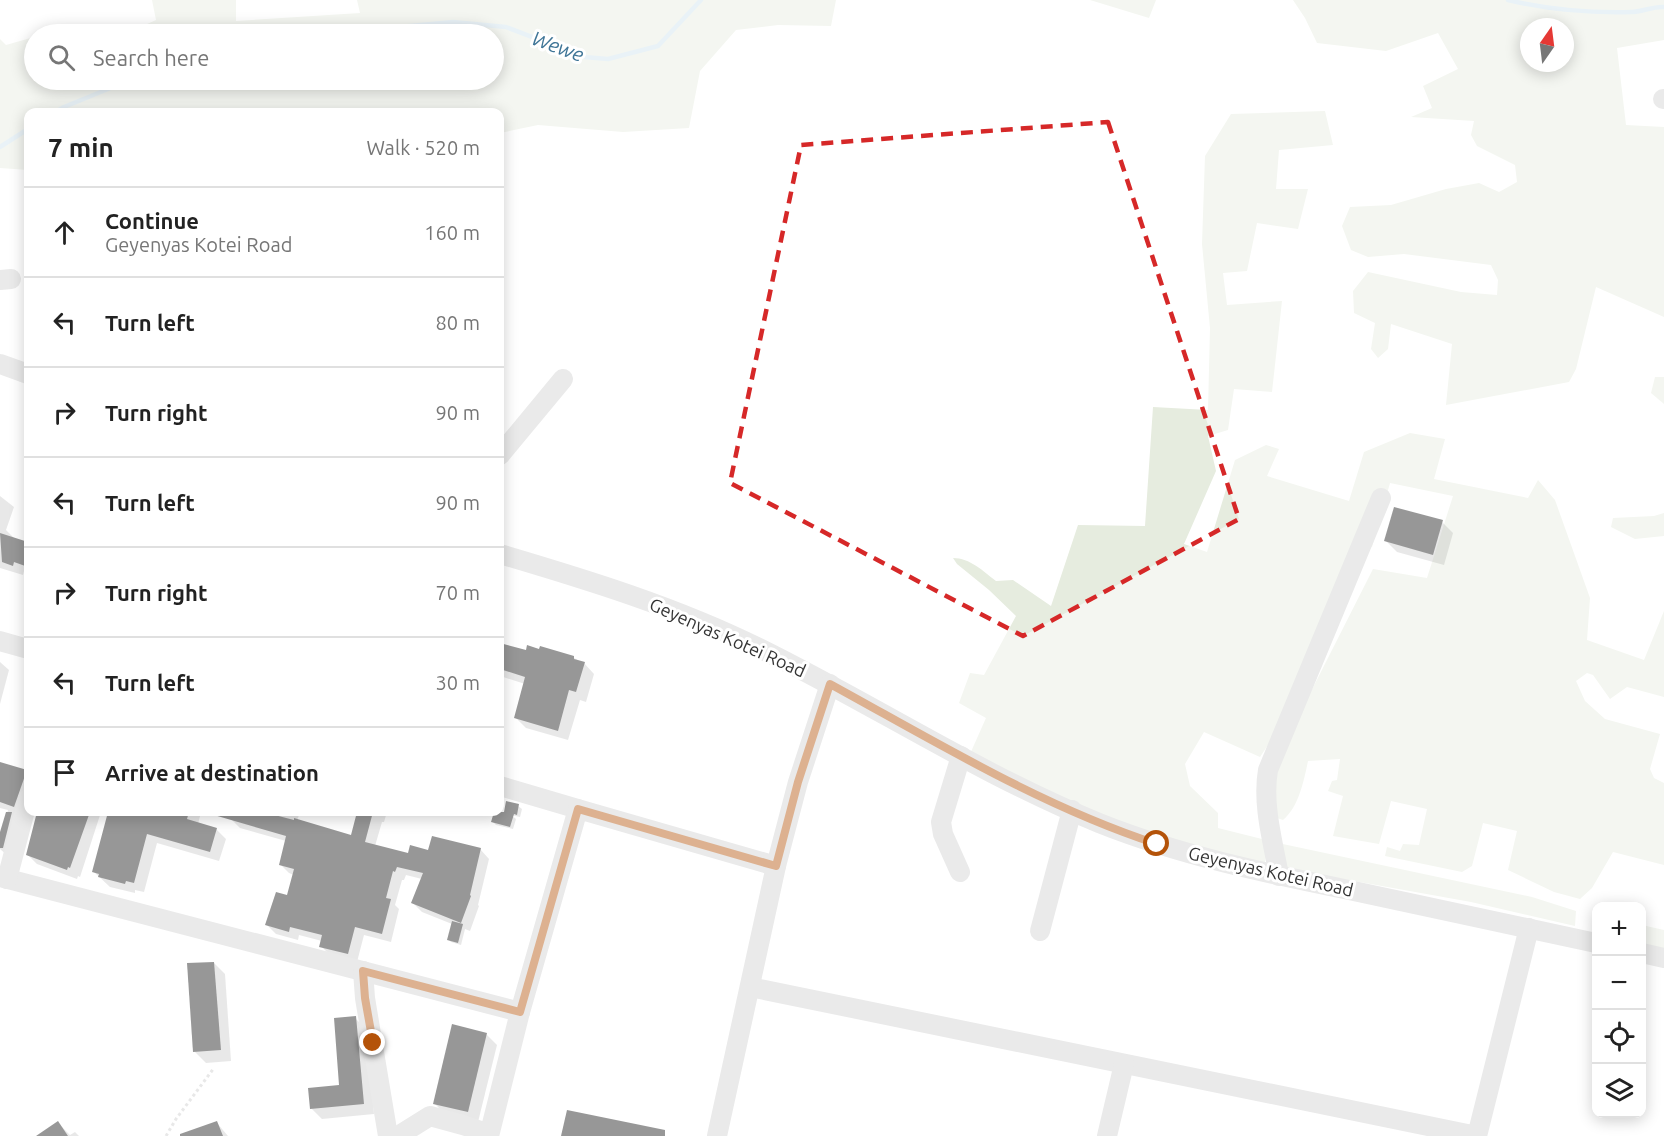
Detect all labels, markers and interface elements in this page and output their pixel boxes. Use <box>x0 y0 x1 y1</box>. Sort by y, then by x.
north arrow <box>1520 18 1574 72</box>
search box <box>24 24 504 90</box>
water label: Wewe <box>529 26 587 66</box>
icon: search <box>45 41 78 74</box>
text: Search here <box>93 45 209 70</box>
text: 7 min <box>48 133 114 162</box>
text: Walk · 520 m <box>367 136 480 159</box>
text: Continue <box>105 208 199 233</box>
icon: ahead <box>48 216 81 249</box>
text: 160 m <box>424 221 480 244</box>
text: Geyenyas Kotei Road <box>105 233 292 256</box>
icon: left <box>48 306 81 339</box>
text: Turn left <box>105 310 195 335</box>
text: 80 m <box>436 311 480 334</box>
icon: right <box>48 396 81 429</box>
text: Turn right <box>105 400 207 425</box>
text: 90 m <box>436 401 480 424</box>
icon: left <box>48 486 81 519</box>
text: Turn left <box>105 490 195 515</box>
text: 90 m <box>436 491 480 514</box>
icon: right <box>48 576 81 609</box>
text: Turn right <box>105 580 207 605</box>
text: 70 m <box>436 581 480 604</box>
street label: Geyenyas Kotei Road <box>647 594 809 680</box>
icon: left <box>48 666 81 699</box>
text: Turn left <box>105 670 195 695</box>
text: 30 m <box>436 671 480 694</box>
icon: arrive <box>48 756 81 789</box>
text: Arrive at destination <box>105 760 319 785</box>
route start <box>1143 830 1169 856</box>
street label: Geyenyas Kotei Road <box>1187 842 1355 900</box>
map controls <box>1592 902 1646 1118</box>
button: + <box>1592 902 1646 956</box>
button: − <box>1592 956 1646 1010</box>
button: locate <box>1592 1010 1646 1064</box>
route end <box>359 1029 385 1055</box>
button: layers <box>1592 1064 1646 1118</box>

